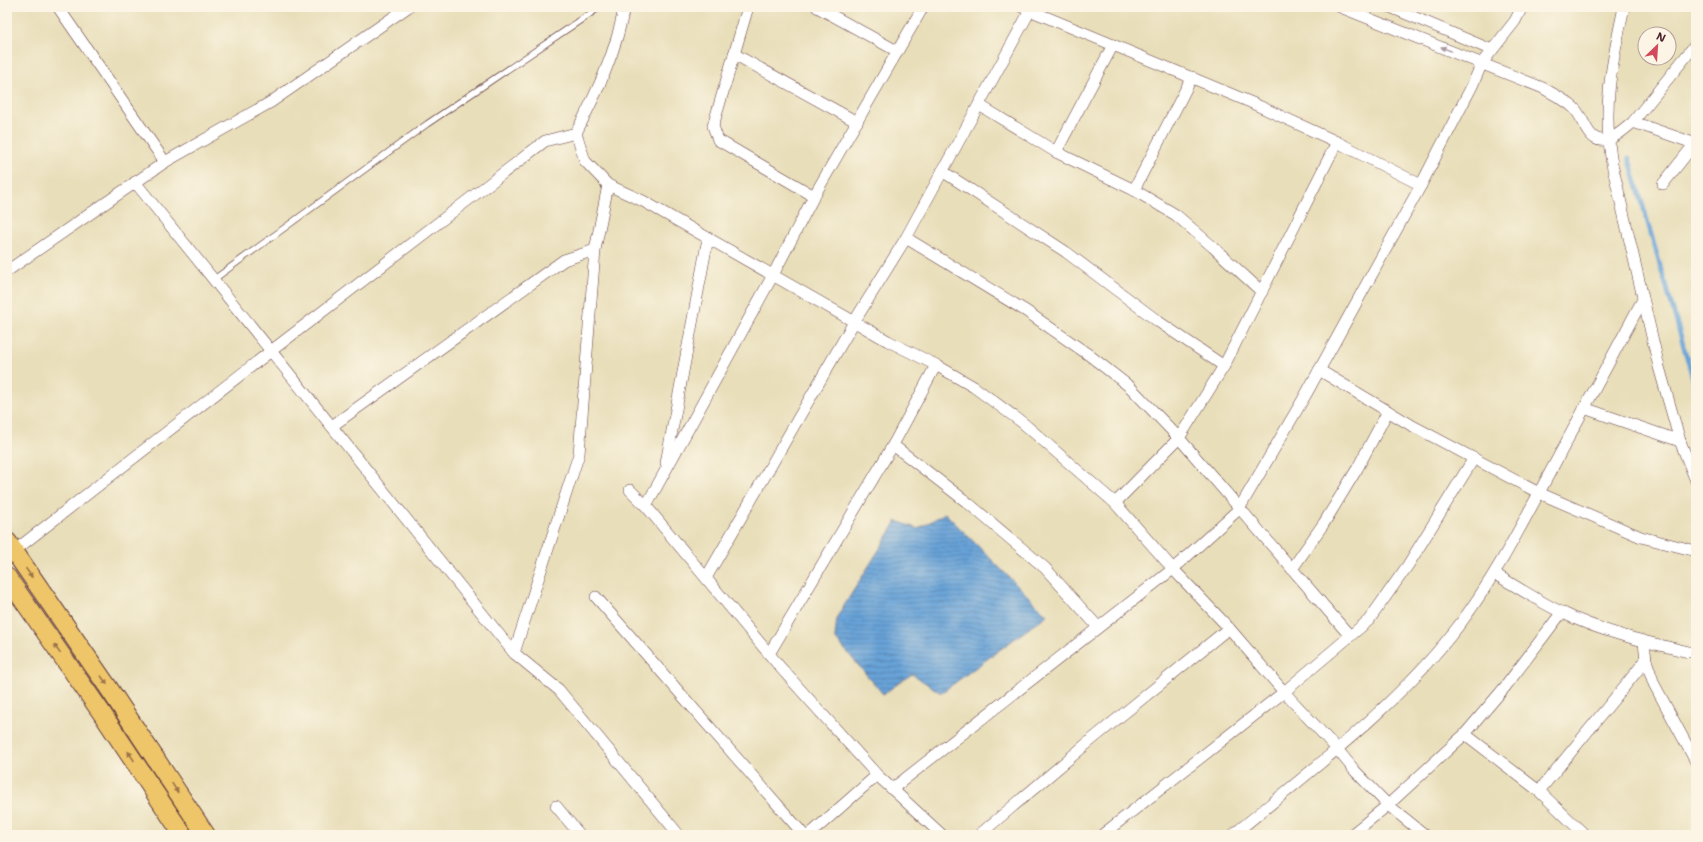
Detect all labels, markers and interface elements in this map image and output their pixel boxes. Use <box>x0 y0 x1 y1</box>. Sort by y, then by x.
north arrow <box>1637 26 1677 66</box>
text: N <box>1654 29 1668 46</box>
one-way arrow <box>1440 46 1451 52</box>
one-way arrow <box>25 568 33 579</box>
one-way arrow <box>53 644 61 654</box>
one-way arrow <box>100 675 108 685</box>
one-way arrow <box>127 751 135 761</box>
one-way arrow <box>171 783 179 794</box>

